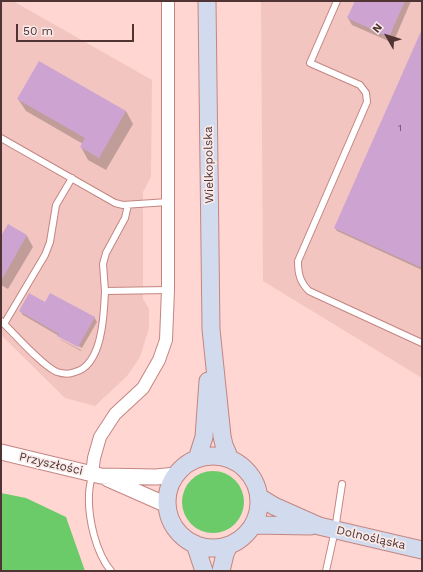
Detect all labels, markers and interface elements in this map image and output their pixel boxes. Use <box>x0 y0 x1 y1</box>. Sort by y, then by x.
scale bar <box>18 16 136 42</box>
north arrow <box>367 16 407 56</box>
text: N <box>370 21 385 35</box>
text: 50 m <box>23 24 53 38</box>
house number: 1 <box>398 122 402 134</box>
street label: Wielkopolska <box>201 126 217 204</box>
street label: Przyszłości <box>18 450 84 478</box>
street label: Dolnośląska <box>335 523 407 553</box>

